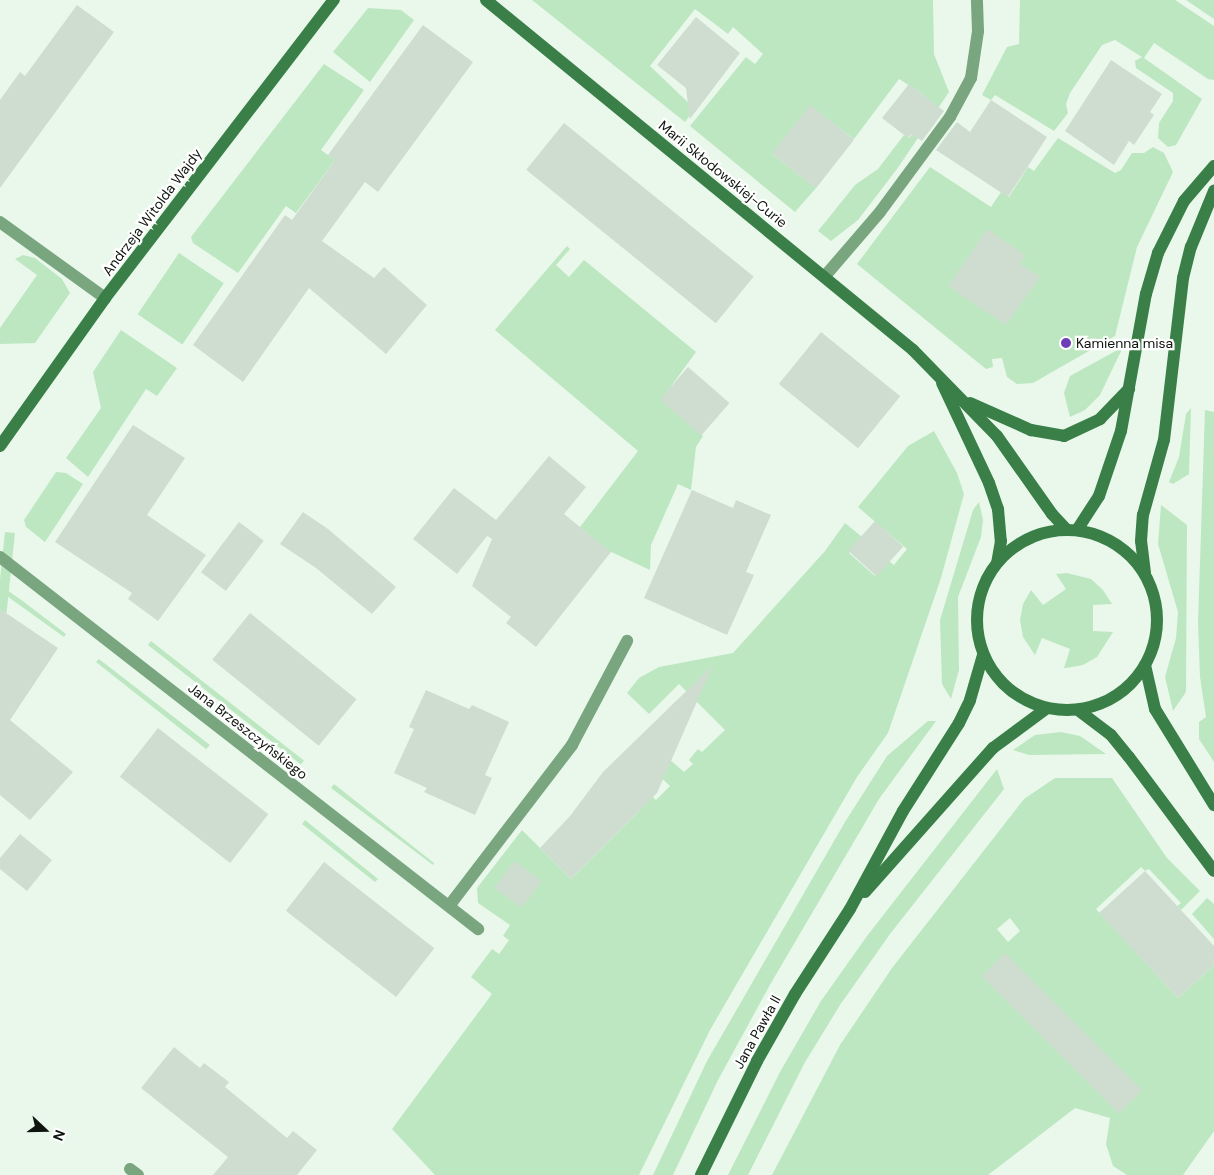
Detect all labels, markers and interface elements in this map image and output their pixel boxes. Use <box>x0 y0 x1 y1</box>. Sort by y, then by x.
street label: Marii Skłodowskiej-Curie <box>655 117 791 231</box>
street label: Andrzeja Witolda Wajdy <box>99 145 205 279</box>
place label: Kamienna misa <box>1076 335 1173 351</box>
marker: Kamienna misa <box>1060 337 1072 349</box>
street label: Jana Brzeszczyńskiego <box>185 679 311 783</box>
street label: Jana Pawła II <box>730 992 784 1072</box>
north arrow <box>20 1105 70 1155</box>
text: N <box>49 1127 69 1143</box>

